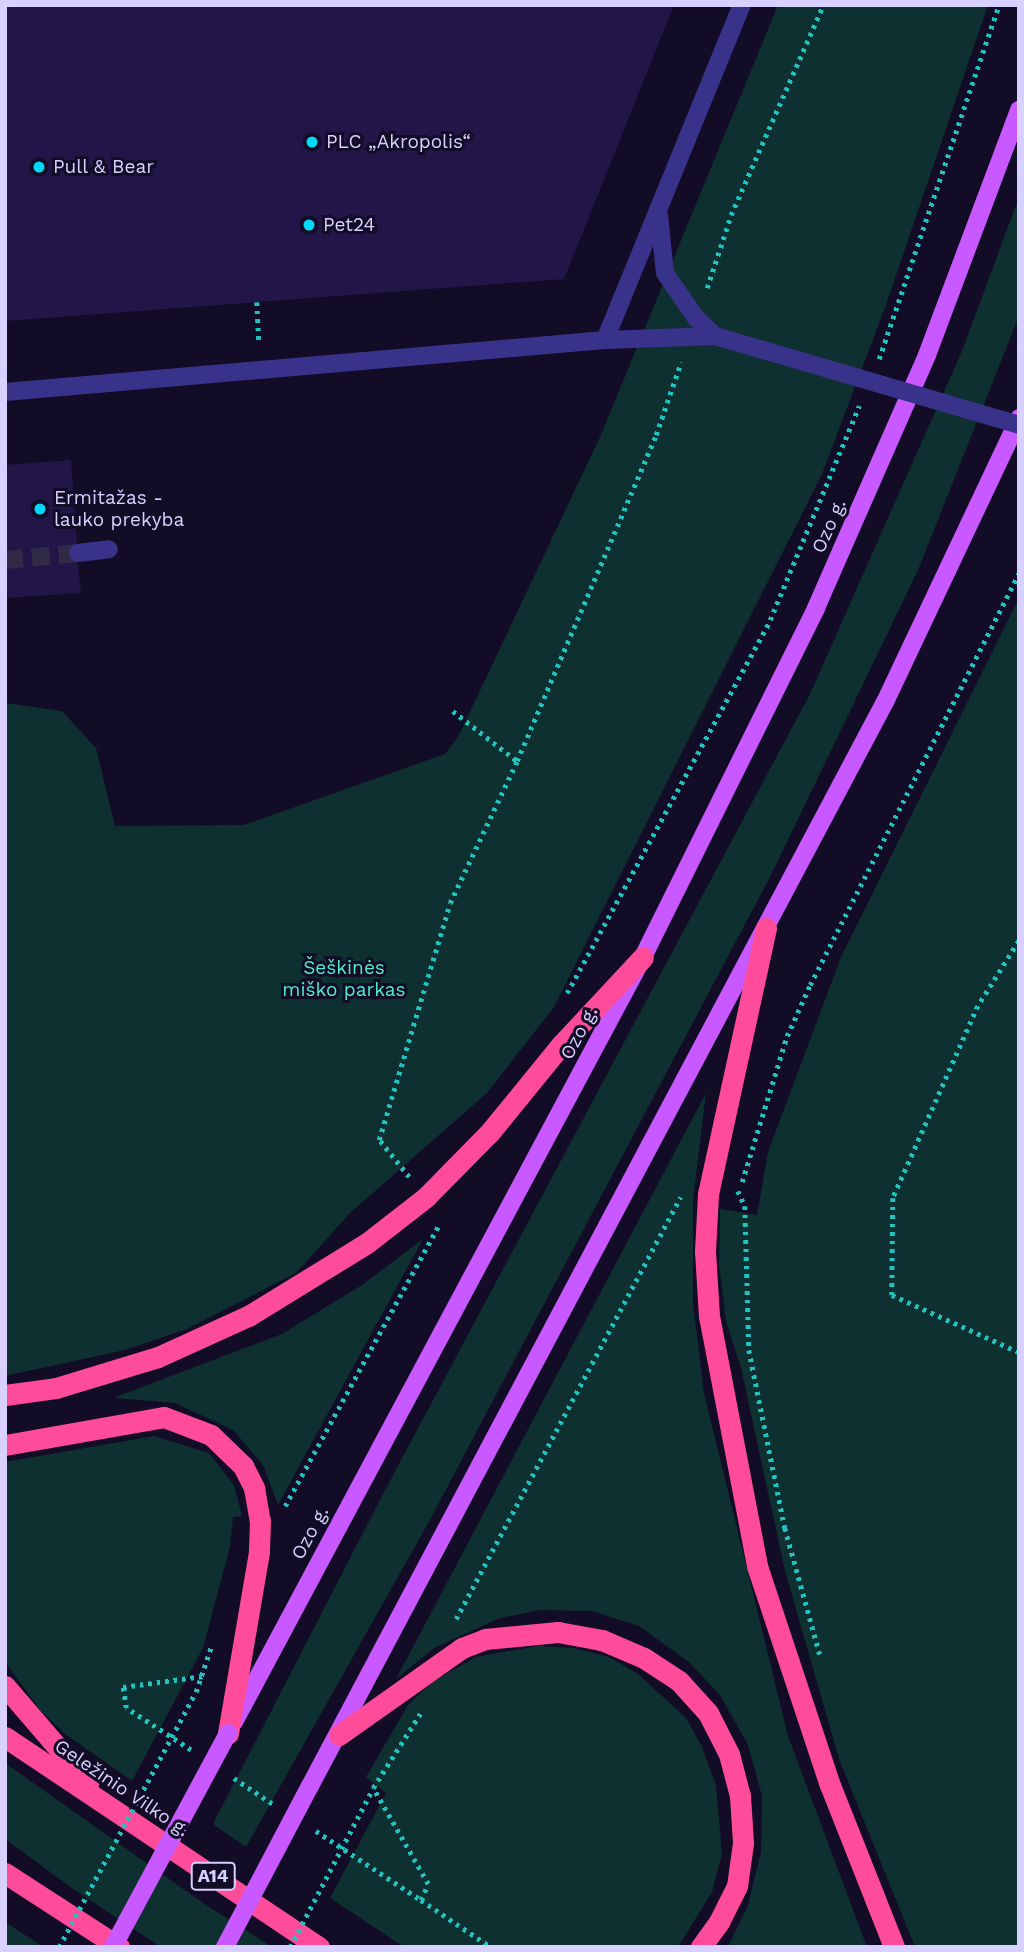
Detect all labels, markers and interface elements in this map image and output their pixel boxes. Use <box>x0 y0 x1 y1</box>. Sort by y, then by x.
place label: PLC „Akropolis“ <box>326 131 471 153</box>
marker: PLC „Akropolis“ <box>304 134 320 150</box>
place label: Pull & Bear <box>53 156 155 178</box>
marker: Pull & Bear <box>31 159 47 175</box>
place label: Pet24 <box>323 214 375 236</box>
marker: Pet24 <box>301 217 317 233</box>
place label: Ermitažas - lauko prekyba <box>54 487 184 531</box>
street label: Ozo g. <box>807 495 851 557</box>
marker: Ermitažas - lauko prekyba <box>32 501 48 517</box>
park label: Šeškinės miško parkas <box>282 957 406 1001</box>
street label: Ozo g. <box>556 1002 602 1064</box>
street label: Ozo g. <box>287 1502 333 1564</box>
street label: Geležinio Vilko g. <box>50 1734 194 1842</box>
road number: A14 <box>190 1862 236 1890</box>

